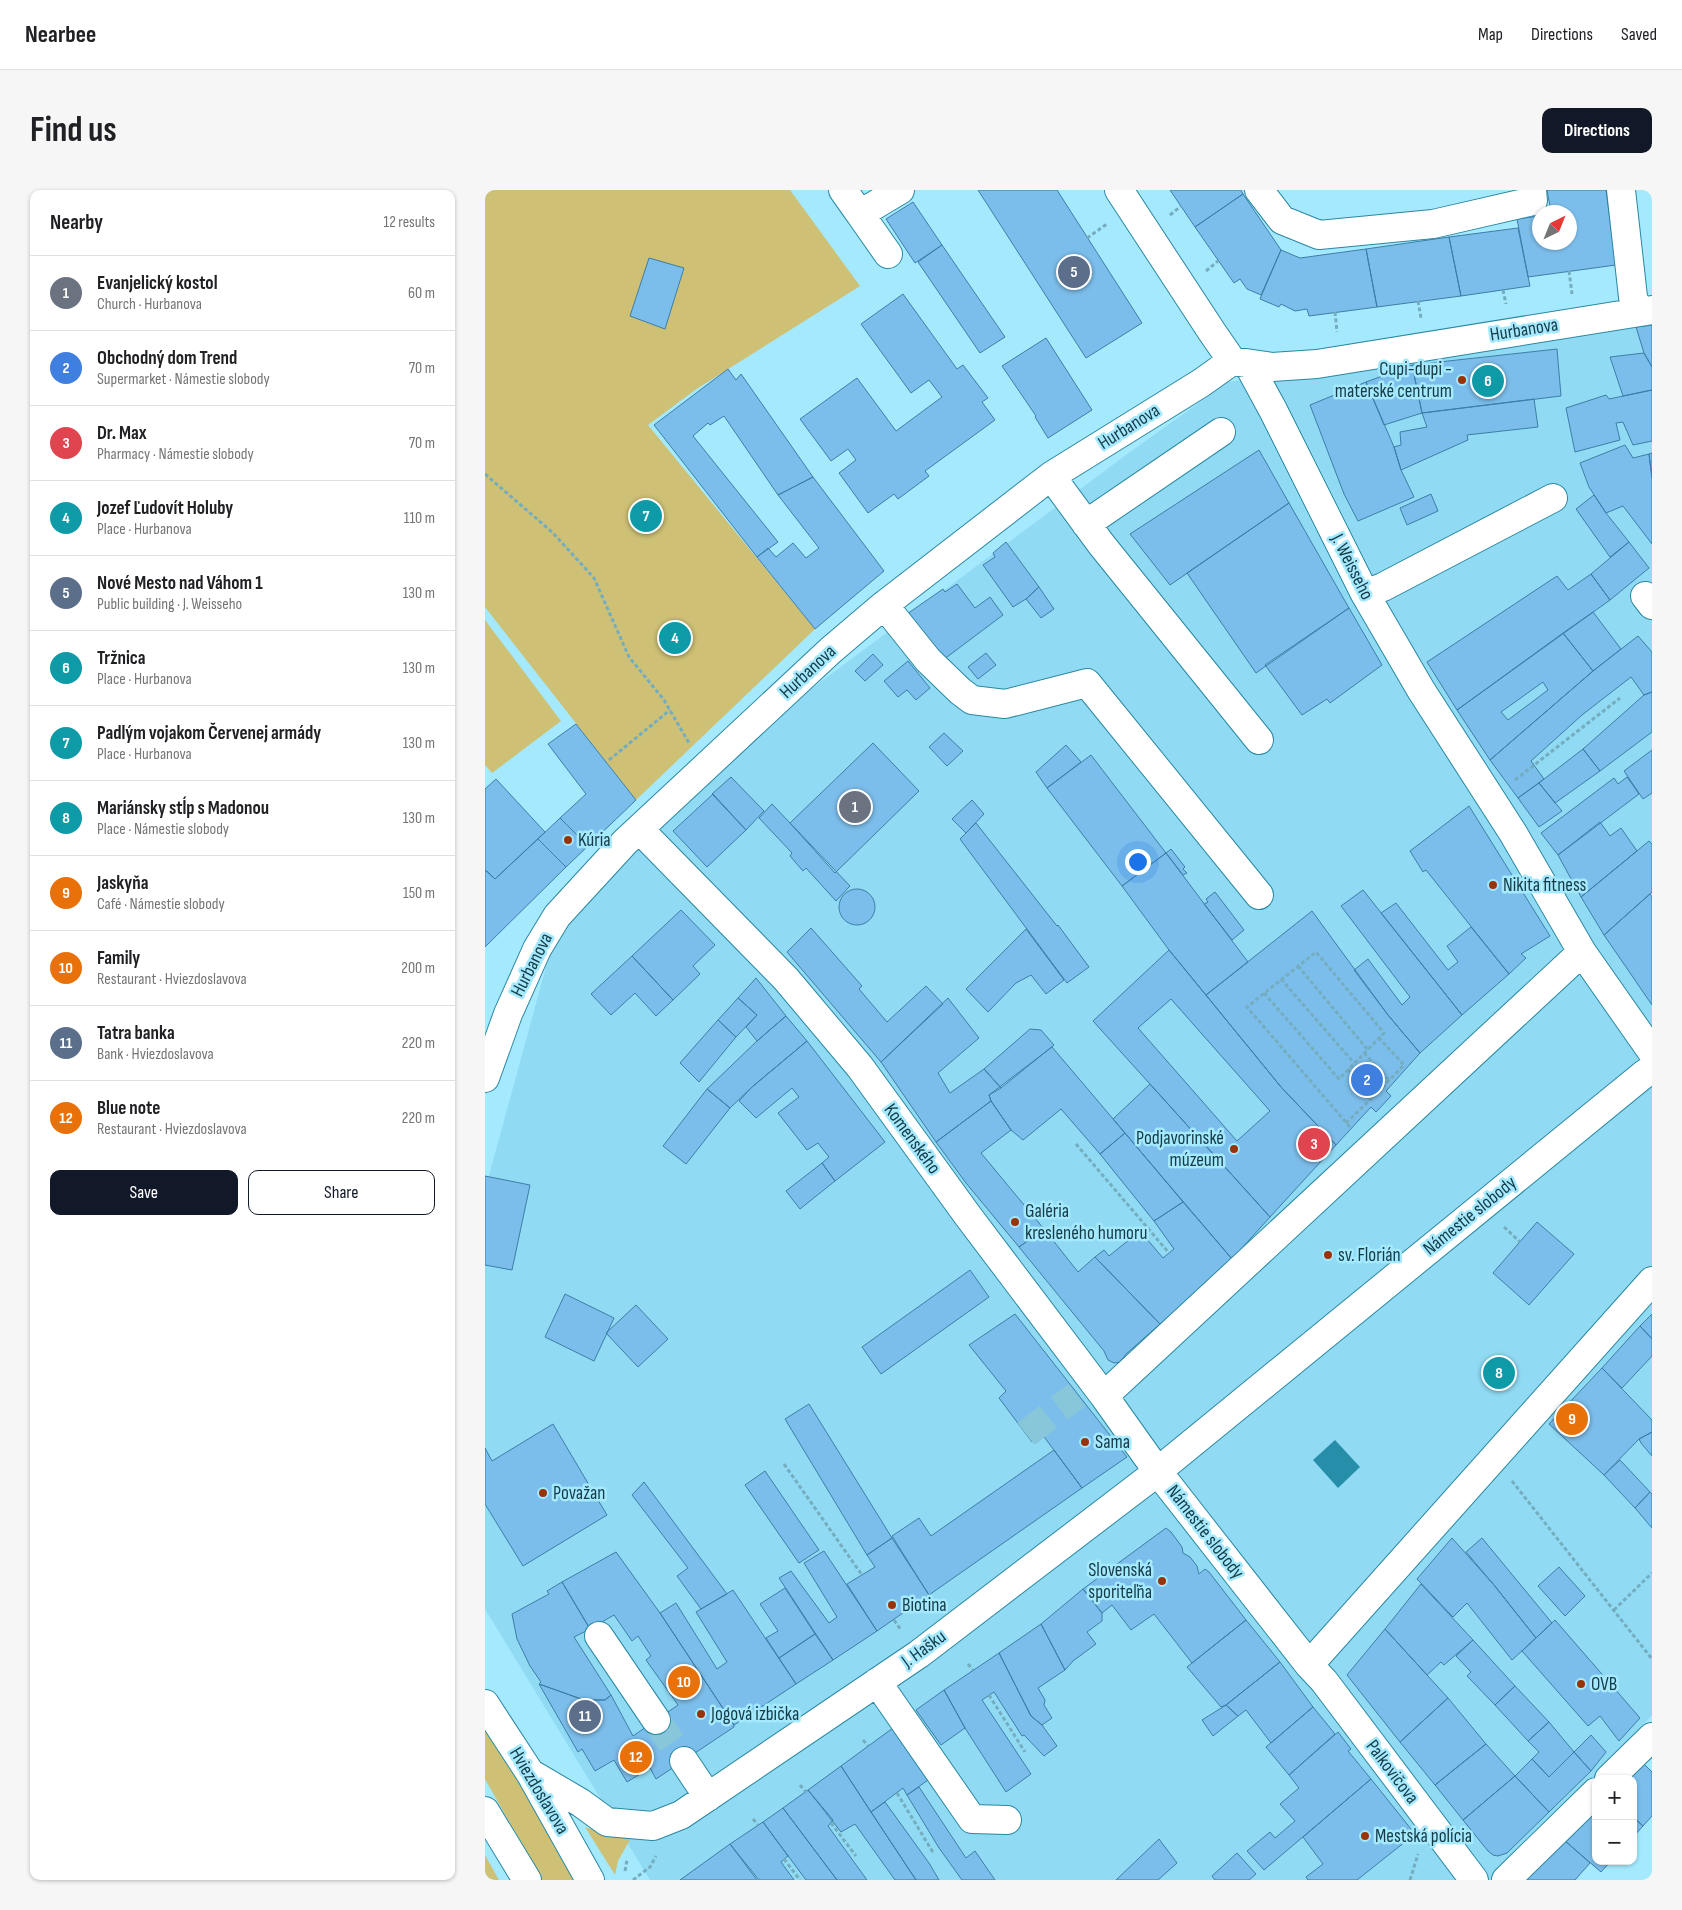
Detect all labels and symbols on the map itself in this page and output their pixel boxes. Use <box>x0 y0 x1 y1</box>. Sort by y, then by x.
north arrow <box>1532 205 1577 250</box>
pin: 5 <box>1058 253 1090 291</box>
street label: Hurbanova <box>1488 313 1560 347</box>
place label: Cupi-dupi - materské centrum <box>1335 358 1452 403</box>
pin: 6 <box>1472 362 1504 400</box>
marker: Cupi-dupi - materské centrum <box>1456 374 1468 386</box>
street label: Hurbanova <box>1094 399 1164 455</box>
pin: 7 <box>630 497 662 535</box>
street label: J. Weisseho <box>1325 529 1378 604</box>
pin: 4 <box>659 619 691 657</box>
street label: Hurbanova <box>775 640 841 704</box>
pin: 1 <box>839 788 871 826</box>
place label: Kúria <box>578 829 611 852</box>
marker: Kúria <box>562 834 574 846</box>
your location <box>1125 849 1151 875</box>
place label: Nikita fitness <box>1503 874 1587 897</box>
marker: Nikita fitness <box>1487 879 1499 891</box>
street label: Hurbanova <box>506 929 558 1001</box>
pin: 2 <box>1351 1061 1383 1099</box>
street label: Komenského <box>879 1099 945 1179</box>
pin: 3 <box>1298 1125 1330 1163</box>
place label: Podjavorinské múzeum <box>1136 1127 1224 1172</box>
marker: Podjavorinské múzeum <box>1228 1143 1240 1155</box>
street label: Námestie slobody <box>1419 1171 1522 1260</box>
place label: Galéria kresleného humoru <box>1025 1200 1147 1245</box>
marker: Galéria kresleného humoru <box>1009 1216 1021 1228</box>
place label: sv. Florián <box>1338 1244 1401 1267</box>
marker: sv. Florián <box>1322 1249 1334 1261</box>
pin: 8 <box>1483 1354 1515 1392</box>
pin: 9 <box>1556 1400 1588 1438</box>
place label: Sama <box>1095 1431 1130 1454</box>
marker: Sama <box>1079 1436 1091 1448</box>
street label: Námestie slobody <box>1161 1480 1249 1584</box>
place label: Považan <box>553 1482 605 1505</box>
marker: Považan <box>537 1487 549 1499</box>
place label: Slovenská sporiteľňa <box>1088 1559 1152 1604</box>
marker: Slovenská sporiteľňa <box>1156 1575 1168 1587</box>
place label: Biotina <box>902 1594 947 1617</box>
marker: Biotina <box>886 1599 898 1611</box>
street label: J. Hašku <box>897 1625 951 1673</box>
pin: 10 <box>668 1663 700 1701</box>
place label: OVB <box>1591 1673 1617 1696</box>
marker: OVB <box>1575 1678 1587 1690</box>
pin: 11 <box>569 1697 601 1735</box>
place label: Jogová izbička <box>710 1703 799 1726</box>
marker: Jogová izbička <box>695 1708 707 1720</box>
street label: Palkovičova <box>1361 1736 1423 1808</box>
pin: 12 <box>620 1738 652 1776</box>
street label: Hviezdoslavova <box>504 1743 574 1839</box>
place label: Mestská polícia <box>1375 1825 1472 1848</box>
marker: Mestská polícia <box>1359 1830 1371 1842</box>

